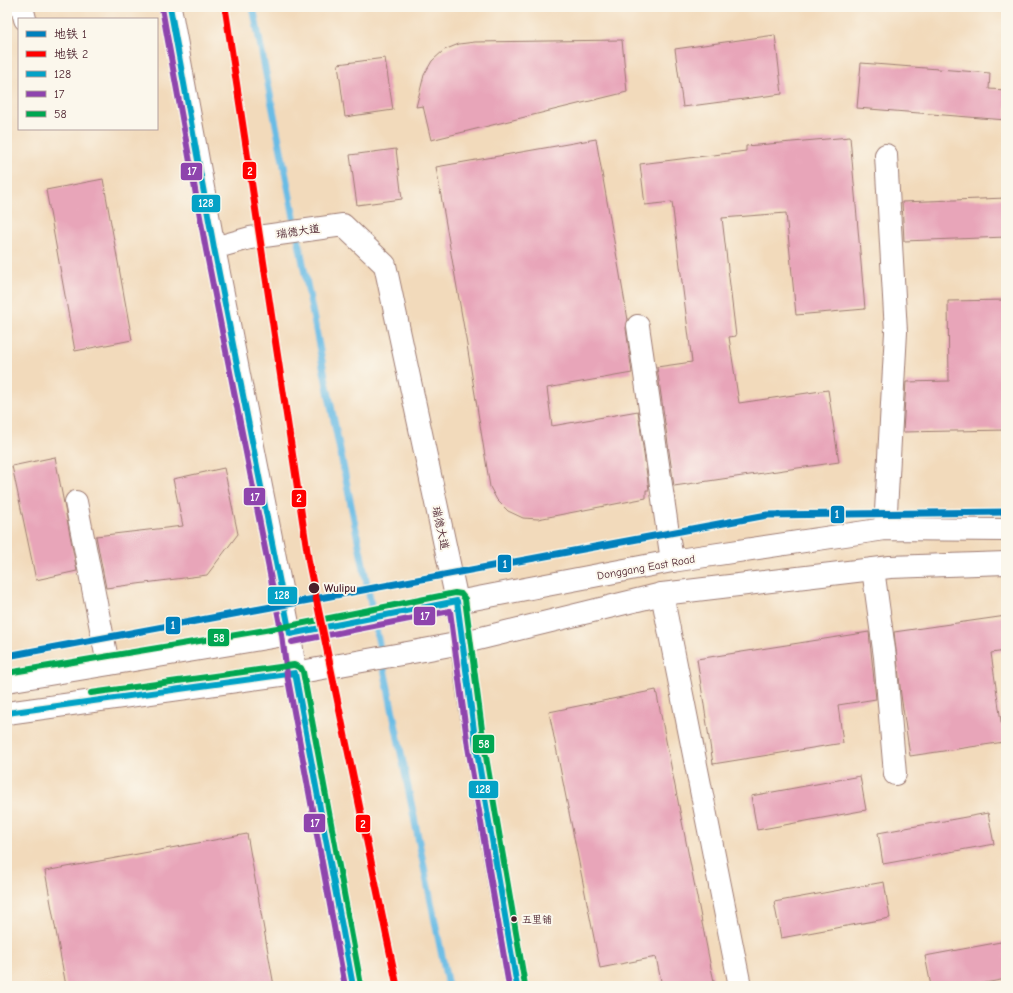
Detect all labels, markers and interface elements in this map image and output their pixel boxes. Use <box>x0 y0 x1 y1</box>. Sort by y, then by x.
legend <box>18 18 158 130</box>
text: 地铁 1 <box>54 27 87 41</box>
text: 地铁 2 <box>54 47 88 61</box>
text: 128 <box>54 67 71 81</box>
text: 17 <box>54 87 65 101</box>
text: 58 <box>54 107 67 121</box>
line badge: 2 <box>242 161 257 180</box>
line badge: 17 <box>180 162 203 181</box>
text: 17 <box>187 165 197 178</box>
text: 2 <box>247 165 253 178</box>
line badge: 128 <box>191 194 221 213</box>
text: 128 <box>198 197 214 210</box>
street label: 瑞德大道 <box>275 222 321 241</box>
line badge: 17 <box>243 487 266 506</box>
line badge: 2 <box>291 489 307 508</box>
text: 17 <box>250 491 260 504</box>
text: 2 <box>296 492 302 505</box>
street label: 瑞德大道 <box>430 505 451 551</box>
line badge: 1 <box>830 505 845 524</box>
text: 1 <box>835 508 839 521</box>
street label: Donggang East Road <box>596 552 696 583</box>
line badge: 1 <box>497 554 512 573</box>
text: 1 <box>503 558 507 571</box>
marker: Wulipu <box>307 581 321 595</box>
place label: Wulipu <box>324 582 356 595</box>
line badge: 128 <box>267 586 298 605</box>
text: 128 <box>274 589 290 602</box>
line badge: 17 <box>413 606 436 626</box>
text: 17 <box>420 610 430 623</box>
line badge: 1 <box>165 616 181 635</box>
text: 1 <box>171 619 175 632</box>
line badge: 58 <box>207 628 230 647</box>
text: 58 <box>213 632 225 645</box>
line badge: 58 <box>472 734 495 754</box>
text: 58 <box>478 738 490 751</box>
line badge: 128 <box>468 780 499 799</box>
text: 128 <box>475 783 491 796</box>
line badge: 17 <box>303 813 326 833</box>
line badge: 2 <box>355 814 371 833</box>
text: 17 <box>310 817 320 830</box>
text: 2 <box>360 818 366 831</box>
marker: 五里铺 <box>509 914 519 924</box>
place label: 五里铺 <box>522 914 552 926</box>

